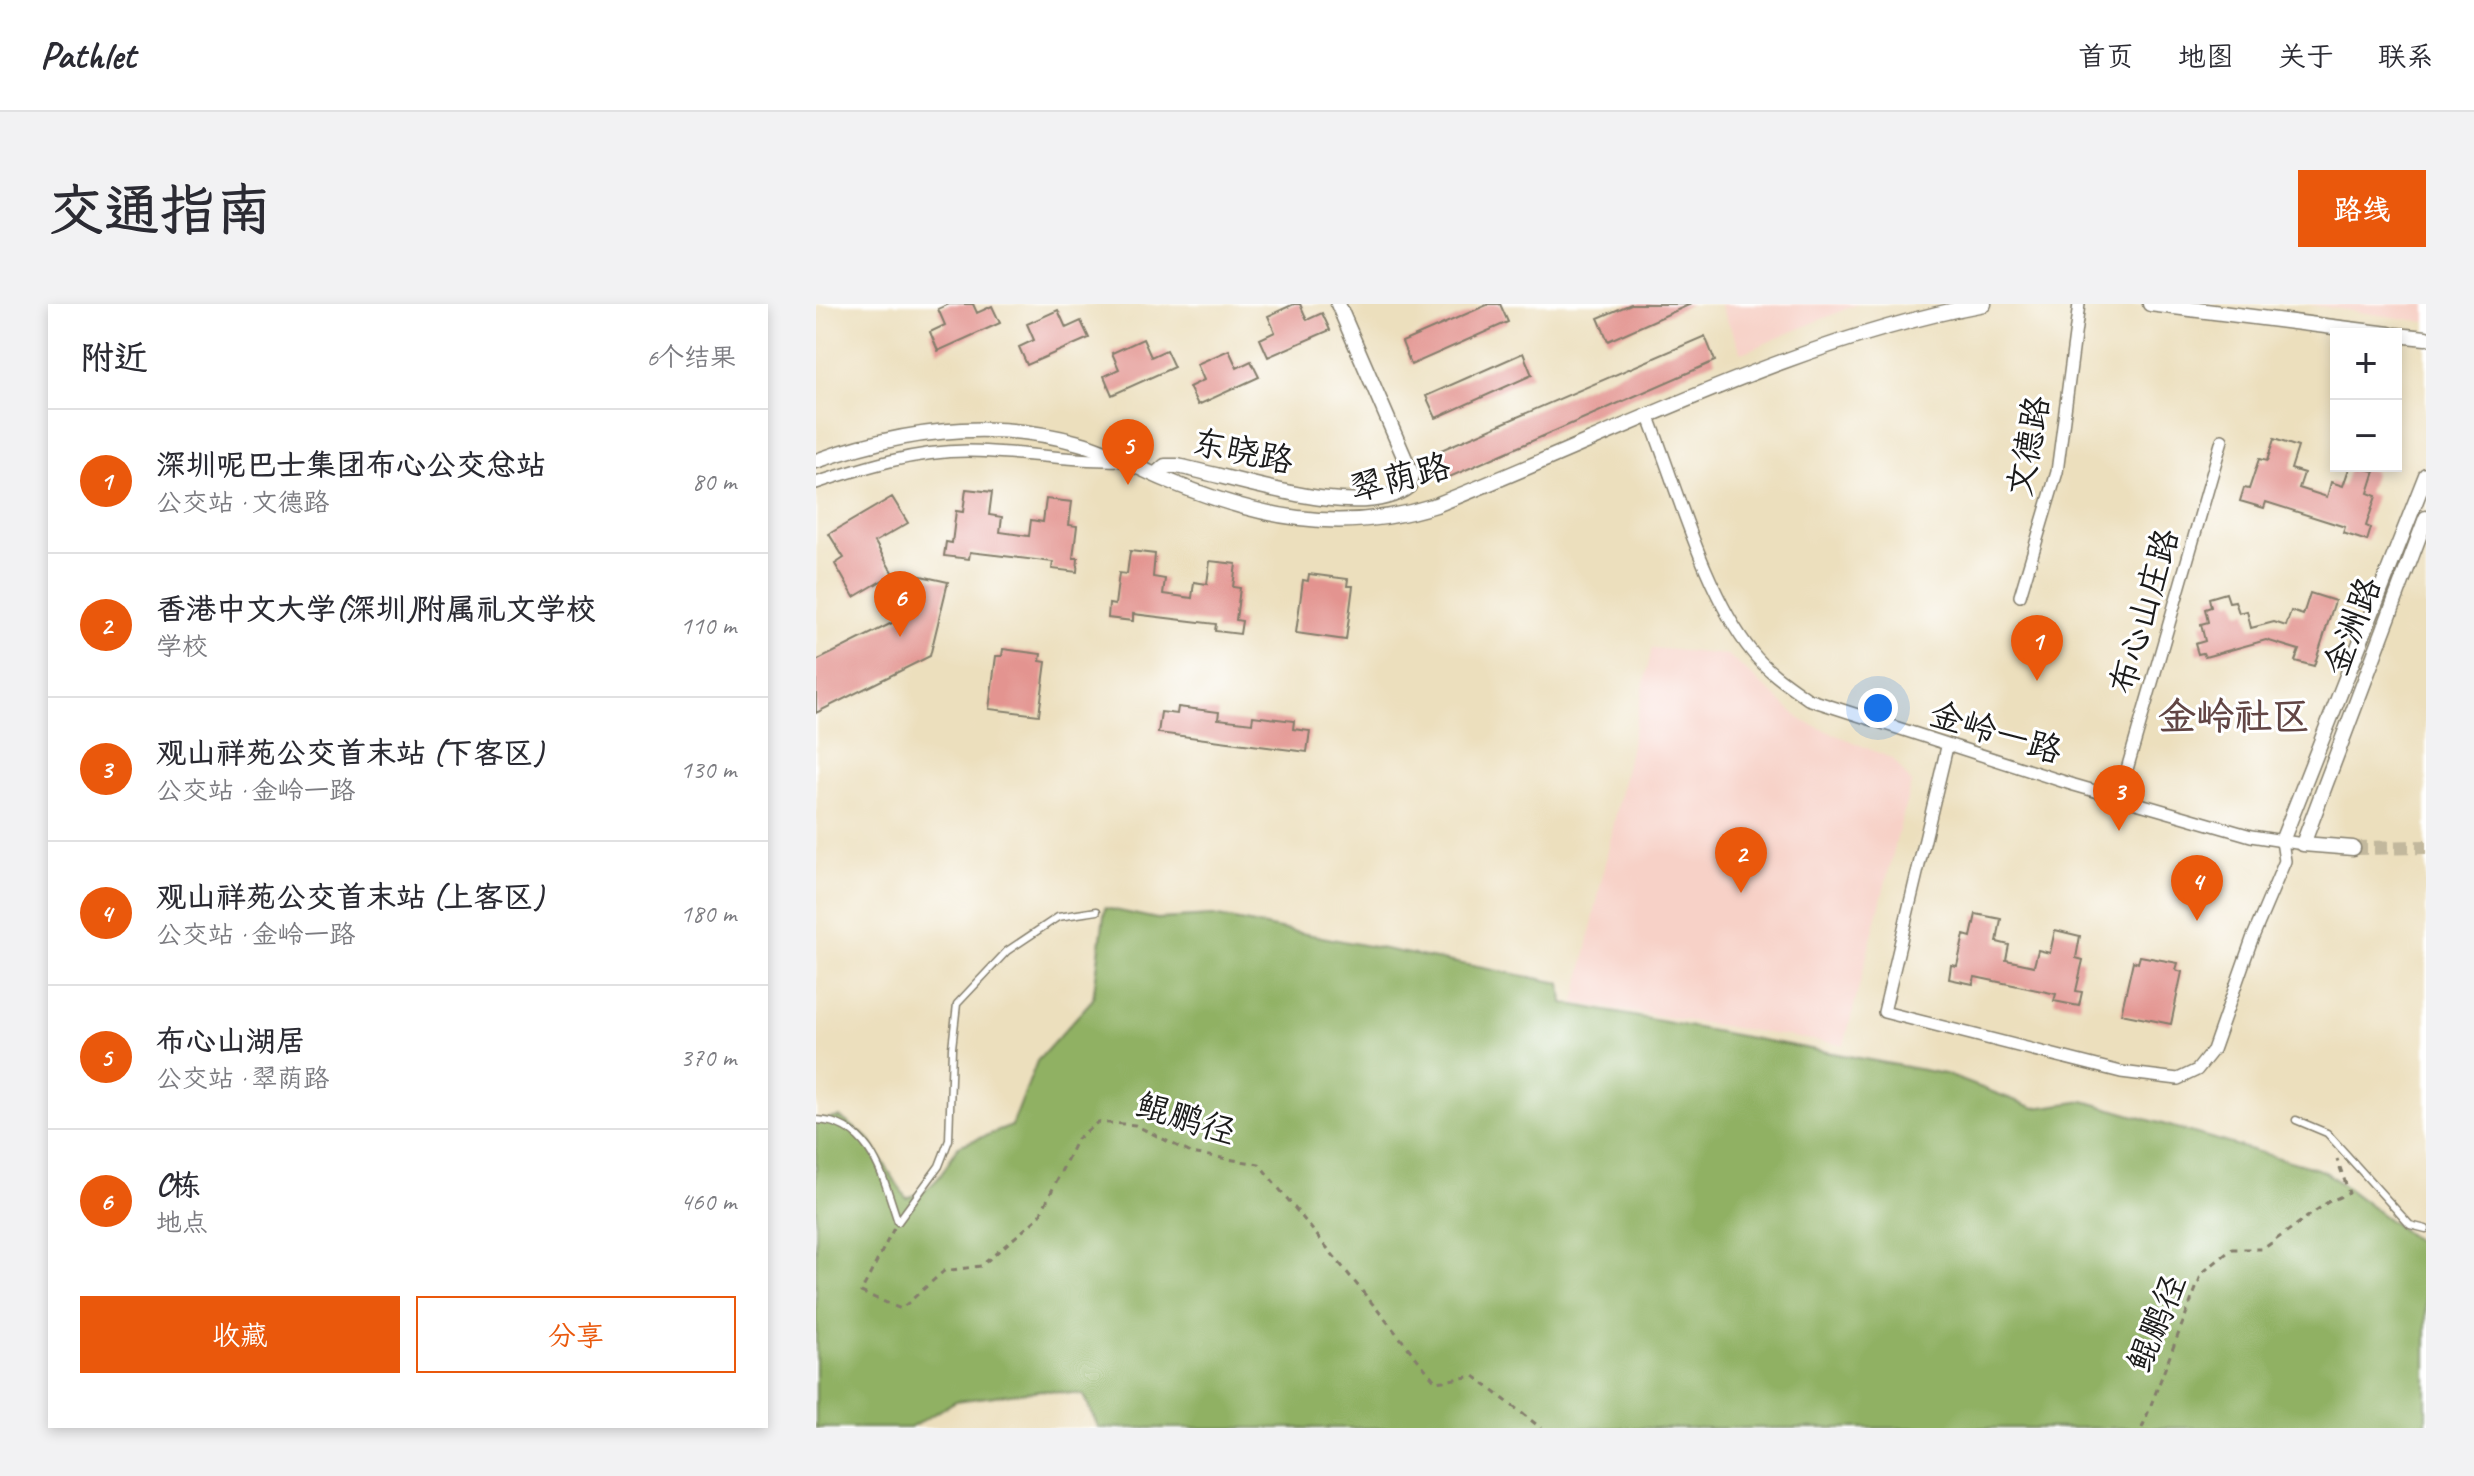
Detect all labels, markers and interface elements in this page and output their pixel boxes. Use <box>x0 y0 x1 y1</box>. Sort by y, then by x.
text: Pathlet <box>40 32 135 79</box>
text: 首页 <box>2078 39 2134 74</box>
text: 地图 <box>2178 39 2234 74</box>
text: 关于 <box>2278 39 2334 74</box>
text: 联系 <box>2378 39 2434 74</box>
button: 路线 <box>2298 170 2426 247</box>
text: 交通指南 <box>48 175 272 246</box>
map controls <box>2330 328 2402 472</box>
button: + <box>2330 328 2402 400</box>
text: 附近 <box>80 336 148 379</box>
text: 6个结果 <box>646 341 736 374</box>
street label: 文德路 <box>1997 392 2059 500</box>
button: − <box>2330 400 2402 472</box>
pin: 5 <box>1102 419 1154 485</box>
street label: 东晓路 <box>1189 419 1297 483</box>
street label: 翠荫路 <box>1345 444 1455 510</box>
text: 深圳呢巴士集团布心公交总站 <box>156 446 546 484</box>
text: 1 <box>100 465 112 498</box>
text: 80 m <box>692 465 736 498</box>
text: 公交站 · 文德路 <box>156 486 329 519</box>
street label: 布心山庄路 <box>2100 523 2188 699</box>
pin: 6 <box>874 571 926 637</box>
street label: 金洲路 <box>2314 571 2390 681</box>
text: 香港中文大学(深圳)附属礼文学校 <box>156 590 596 628</box>
text: 2 <box>100 609 112 642</box>
text: 110 m <box>680 609 736 642</box>
pin: 1 <box>2011 615 2063 681</box>
text: 学校 <box>156 630 208 663</box>
your location <box>1858 688 1898 728</box>
street label: 金岭一路 <box>1925 692 2067 772</box>
district label: 金岭社区 <box>2158 693 2310 740</box>
text: 观山祥苑公交首末站 (下客区) <box>156 734 543 772</box>
text: 3 <box>100 753 112 786</box>
text: 130 m <box>680 753 736 786</box>
pin: 3 <box>2093 765 2145 831</box>
text: 公交站 · 金岭一路 <box>156 774 355 807</box>
pin: 2 <box>1715 827 1767 893</box>
pin: 4 <box>2171 855 2223 921</box>
text: 观山祥苑公交首末站 (上客区) <box>156 878 543 916</box>
text: 4 <box>100 897 112 930</box>
text: 180 m <box>680 897 736 930</box>
text: 公交站 · 金岭一路 <box>156 918 355 951</box>
text: 布心山湖居 <box>156 1022 306 1060</box>
text: 5 <box>100 1041 112 1074</box>
text: 370 m <box>680 1041 736 1074</box>
text: 公交站 · 翠荫路 <box>156 1062 329 1095</box>
street label: 鲲鹏径 <box>1131 1083 1241 1153</box>
text: C栋 <box>156 1166 200 1204</box>
text: 6 <box>100 1185 112 1218</box>
text: 460 m <box>680 1185 736 1218</box>
text: 地点 <box>156 1206 208 1239</box>
street label: 鲲鹏径 <box>2117 1268 2195 1378</box>
button: 收藏 <box>80 1296 400 1373</box>
button: 分享 <box>416 1296 736 1373</box>

